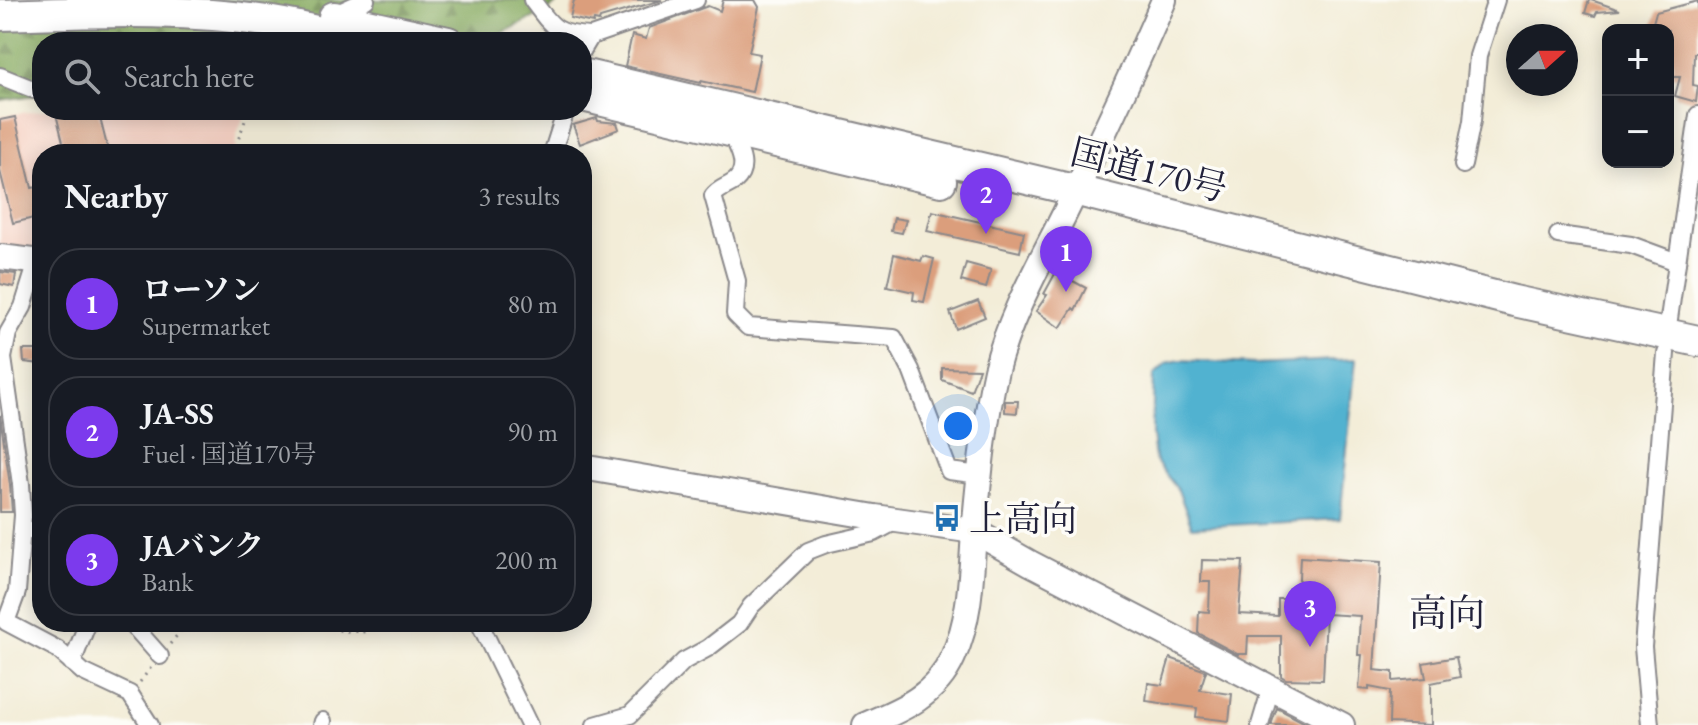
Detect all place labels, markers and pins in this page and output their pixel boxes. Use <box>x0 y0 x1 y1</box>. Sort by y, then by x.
pin: 2 <box>960 168 1012 234</box>
pin: 1 <box>1040 226 1092 292</box>
place label: 上高向 <box>969 495 1077 542</box>
bus stop icon: 上高向 <box>932 503 962 533</box>
pin: 3 <box>1284 581 1336 647</box>

